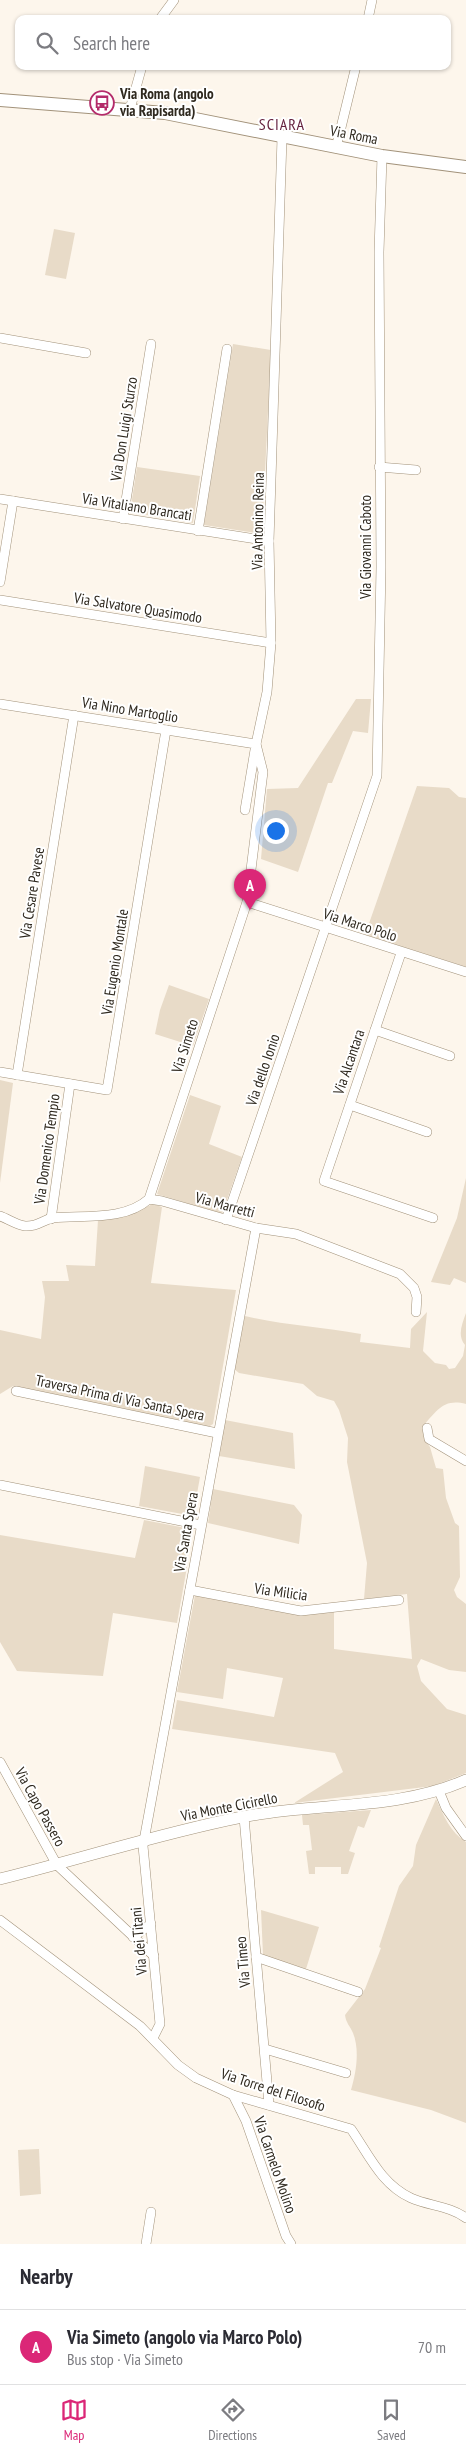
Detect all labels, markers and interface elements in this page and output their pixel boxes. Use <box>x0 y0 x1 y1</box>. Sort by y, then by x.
search box <box>15 15 451 70</box>
icon: search <box>33 29 61 57</box>
text: Search here <box>73 31 150 55</box>
place label: Via Roma (angolo via Rapisarda) <box>119 84 214 120</box>
bus stop icon: Via Roma (angolo via Rapisarda) <box>89 90 115 116</box>
district label: SCIARA <box>259 114 305 134</box>
street label: Via Roma <box>328 120 380 148</box>
street label: Via Don Luigi Sturzo <box>106 376 141 483</box>
street label: Via Antonino Reina <box>247 472 268 571</box>
street label: Via Vitaliano Brancati <box>80 488 193 525</box>
street label: Via Giovanni Caboto <box>356 495 375 600</box>
street label: Via Salvatore Quasimodo <box>72 588 203 627</box>
street label: Via Nino Martoglio <box>80 692 180 726</box>
your location <box>263 818 289 844</box>
street label: Via Cesare Pavese <box>15 846 48 941</box>
pin: A <box>234 869 266 910</box>
street label: Via Marco Polo <box>320 903 400 945</box>
street label: Via Eugenio Montale <box>97 908 132 1017</box>
street label: Via Simeto <box>167 1017 202 1076</box>
street label: Via Alcantara <box>328 1027 369 1098</box>
street label: Via dello Ionio <box>241 1031 284 1109</box>
street label: Via Domenico Tempio <box>29 1093 64 1206</box>
street label: Via Marretti <box>192 1187 257 1222</box>
street label: Traversa Prima di Via Santa Spera <box>34 1370 206 1425</box>
street label: Via Santa Spera <box>169 1490 202 1574</box>
street label: Via Milicia <box>252 1578 309 1605</box>
street label: Via Capo Passero <box>10 1763 70 1850</box>
street label: Via Monte Cicirello <box>178 1788 279 1825</box>
street label: Via dei Titani <box>126 1906 151 1977</box>
street label: Via Timeo <box>231 1936 254 1989</box>
street label: Via Torre del Filosofo <box>218 2063 328 2115</box>
street label: Via Carmelo Molino <box>250 2113 301 2216</box>
text: Nearby <box>20 2263 73 2290</box>
text: Via Simeto (angolo via Marco Polo) <box>67 2325 302 2349</box>
text: A <box>32 2337 40 2357</box>
text: 70 m <box>418 2337 446 2357</box>
text: Bus stop · Via Simeto <box>67 2349 183 2369</box>
tab: Map <box>60 2396 88 2444</box>
tab: Directions <box>208 2396 257 2444</box>
tab: Saved <box>377 2396 406 2444</box>

